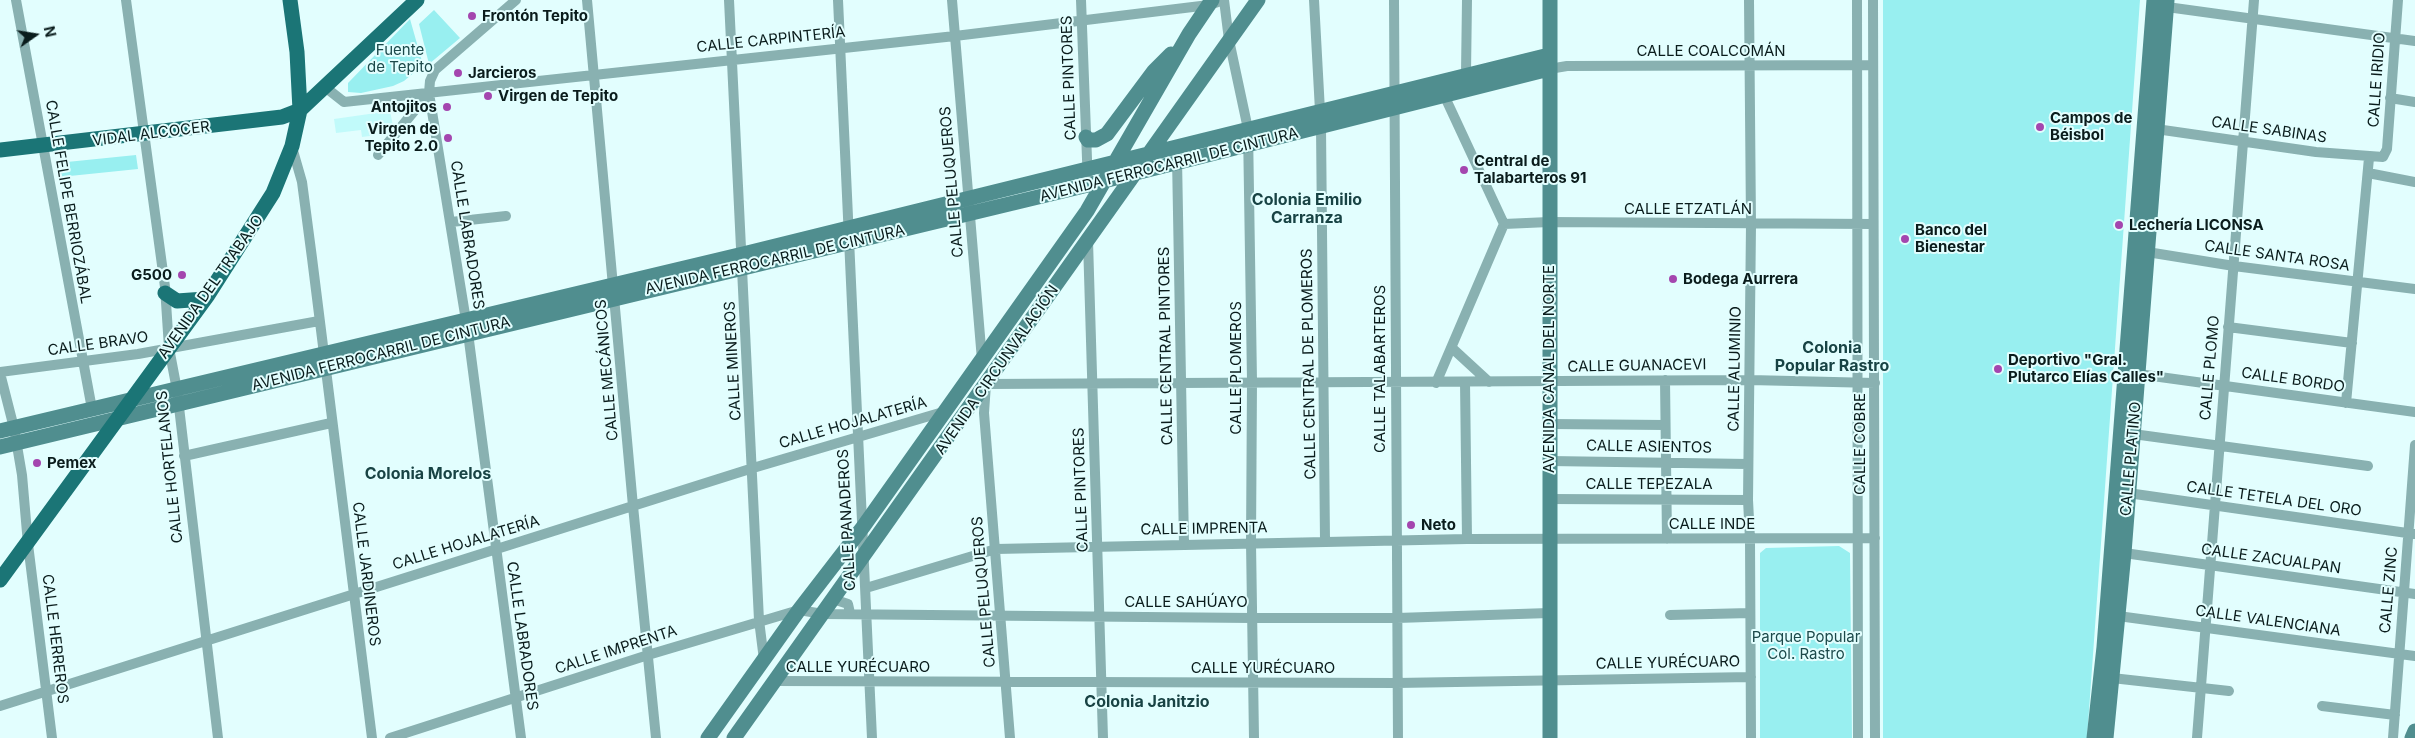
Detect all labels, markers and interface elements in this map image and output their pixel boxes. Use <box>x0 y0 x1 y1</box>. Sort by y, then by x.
place label: Frontón Tepito <box>482 7 588 25</box>
north arrow <box>10 10 60 60</box>
marker: Frontón Tepito <box>466 10 478 22</box>
street label: CALLE PINTORES <box>1058 15 1080 141</box>
street label: CALLE CARPINTERÍA <box>696 23 846 57</box>
text: N <box>41 24 60 39</box>
street label: CALLE IRIDIO <box>2365 32 2389 128</box>
park label: Fuente de Tepito <box>367 41 433 76</box>
street label: CALLE COALCOMÁN <box>1636 42 1786 60</box>
place label: Jarcieros <box>468 64 536 82</box>
marker: Jarcieros <box>452 67 464 79</box>
place label: Virgen de Tepito <box>498 87 618 105</box>
marker: Virgen de Tepito <box>482 90 494 102</box>
place label: Antojitos <box>371 98 437 116</box>
street label: CALLE FELIPE BERRIOZÁBAL <box>41 99 95 305</box>
marker: Antojitos <box>441 101 453 113</box>
street label: CALLE PELUQUEROS <box>936 106 968 258</box>
place label: Campos de Béisbol <box>2050 109 2132 144</box>
street label: CALLE SABINAS <box>2210 113 2328 147</box>
street label: VIDAL ALCOCER <box>91 118 211 150</box>
place label: Virgen de Tepito 2.0 <box>364 120 438 155</box>
marker: Campos de Béisbol <box>2034 121 2046 133</box>
street label: AVENIDA FERROCARRIL DE CINTURA <box>1038 124 1300 206</box>
marker: Virgen de Tepito 2.0 <box>442 132 454 144</box>
place label: Central de Talabarteros 91 <box>1474 152 1586 187</box>
street label: CALLE LABRADORES <box>446 159 488 311</box>
marker: Central de Talabarteros 91 <box>1458 164 1470 176</box>
district label: Colonia Emilio Carranza <box>1252 190 1362 228</box>
street label: CALLE ETZATLÁN <box>1624 200 1752 218</box>
street label: AVENIDA DEL TRABAJO <box>154 212 268 362</box>
place label: Lechería LICONSA <box>2129 216 2264 234</box>
marker: Lechería LICONSA <box>2113 219 2125 231</box>
street label: AVENIDA FERROCARRIL DE CINTURA <box>643 221 907 299</box>
place label: Banco del Bienestar <box>1915 221 1987 256</box>
marker: Banco del Bienestar <box>1899 233 1911 245</box>
street label: CALLE SANTA ROSA <box>2203 237 2351 275</box>
street label: CALLE CENTRAL PINTORES <box>1155 246 1177 446</box>
street label: CALLE CENTRAL DE PLOMEROS <box>1298 248 1320 480</box>
street label: AVENIDA CANAL DEL NORTE <box>1540 265 1558 473</box>
place label: G500 <box>131 266 172 284</box>
marker: G500 <box>176 269 188 281</box>
place label: Bodega Aurrera <box>1683 270 1798 288</box>
marker: Bodega Aurrera <box>1667 273 1679 285</box>
street label: AVENIDA CIRCUNVALACIÓN <box>931 282 1063 458</box>
street label: CALLE TALABARTEROS <box>1371 285 1389 453</box>
street label: CALLE MECÁNICOS <box>592 298 622 442</box>
street label: CALLE MINEROS <box>721 301 745 421</box>
street label: CALLE PLOMEROS <box>1227 301 1245 435</box>
street label: CALLE ALUMINIO <box>1725 306 1745 432</box>
street label: AVENIDA FERROCARRIL DE CINTURA <box>250 313 512 395</box>
street label: CALLE PLOMO <box>2196 315 2224 421</box>
street label: CALLE BRAVO <box>47 328 149 360</box>
district label: Colonia Popular Rastro <box>1775 338 1889 376</box>
place label: Deportivo "Gral. Plutarco Elías Calles" <box>2008 351 2164 386</box>
street label: CALLE GUANACEVI <box>1567 356 1707 376</box>
marker: Deportivo "Gral. Plutarco Elías Calles" <box>1992 363 2004 375</box>
street label: CALLE BORDO <box>2240 364 2346 396</box>
street label: CALLE HORTELANOS <box>153 390 187 544</box>
street label: CALLE HOJALATERÍA <box>777 393 929 453</box>
street label: CALLE COBRE <box>1851 393 1869 495</box>
street label: CALLE PLATINO <box>2117 401 2145 517</box>
street label: CALLE PINTORES <box>1070 427 1092 553</box>
street label: CALLE ASIENTOS <box>1586 437 1712 457</box>
street label: CALLE PANADEROS <box>834 448 860 592</box>
place label: Pemex <box>47 454 97 472</box>
marker: Pemex <box>31 457 43 469</box>
district label: Colonia Morelos <box>365 464 491 484</box>
street label: CALLE TEPEZALA <box>1585 475 1713 493</box>
street label: CALLE TETELA DEL ORO <box>2185 478 2363 520</box>
street label: CALLE JARDINEROS <box>348 501 384 647</box>
street label: CALLE HOJALATERÍA <box>390 512 542 574</box>
street label: CALLE INDE <box>1669 515 1755 533</box>
street label: CALLE PELUQUEROS <box>968 516 1000 668</box>
place label: Neto <box>1421 516 1456 534</box>
street label: CALLE IMPRENTA <box>1140 519 1268 539</box>
marker: Neto <box>1405 519 1417 531</box>
street label: CALLE ZACUALPAN <box>2200 540 2342 578</box>
street label: CALLE ZINC <box>2376 546 2402 634</box>
street label: CALLE LABRADORES <box>503 560 541 712</box>
street label: CALLE HERREROS <box>38 573 72 705</box>
street label: CALLE SAHÚAYO <box>1124 593 1248 611</box>
street label: CALLE VALENCIANA <box>2194 602 2342 640</box>
street label: CALLE IMPRENTA <box>553 622 679 678</box>
park label: Parque Popular Col. Rastro <box>1752 628 1860 663</box>
street label: CALLE YURÉCUARO <box>1596 653 1740 673</box>
street label: CALLE YURÉCUARO <box>786 658 930 676</box>
street label: CALLE YURÉCUARO <box>1191 659 1335 677</box>
district label: Colonia Janitzio <box>1084 692 1210 712</box>

